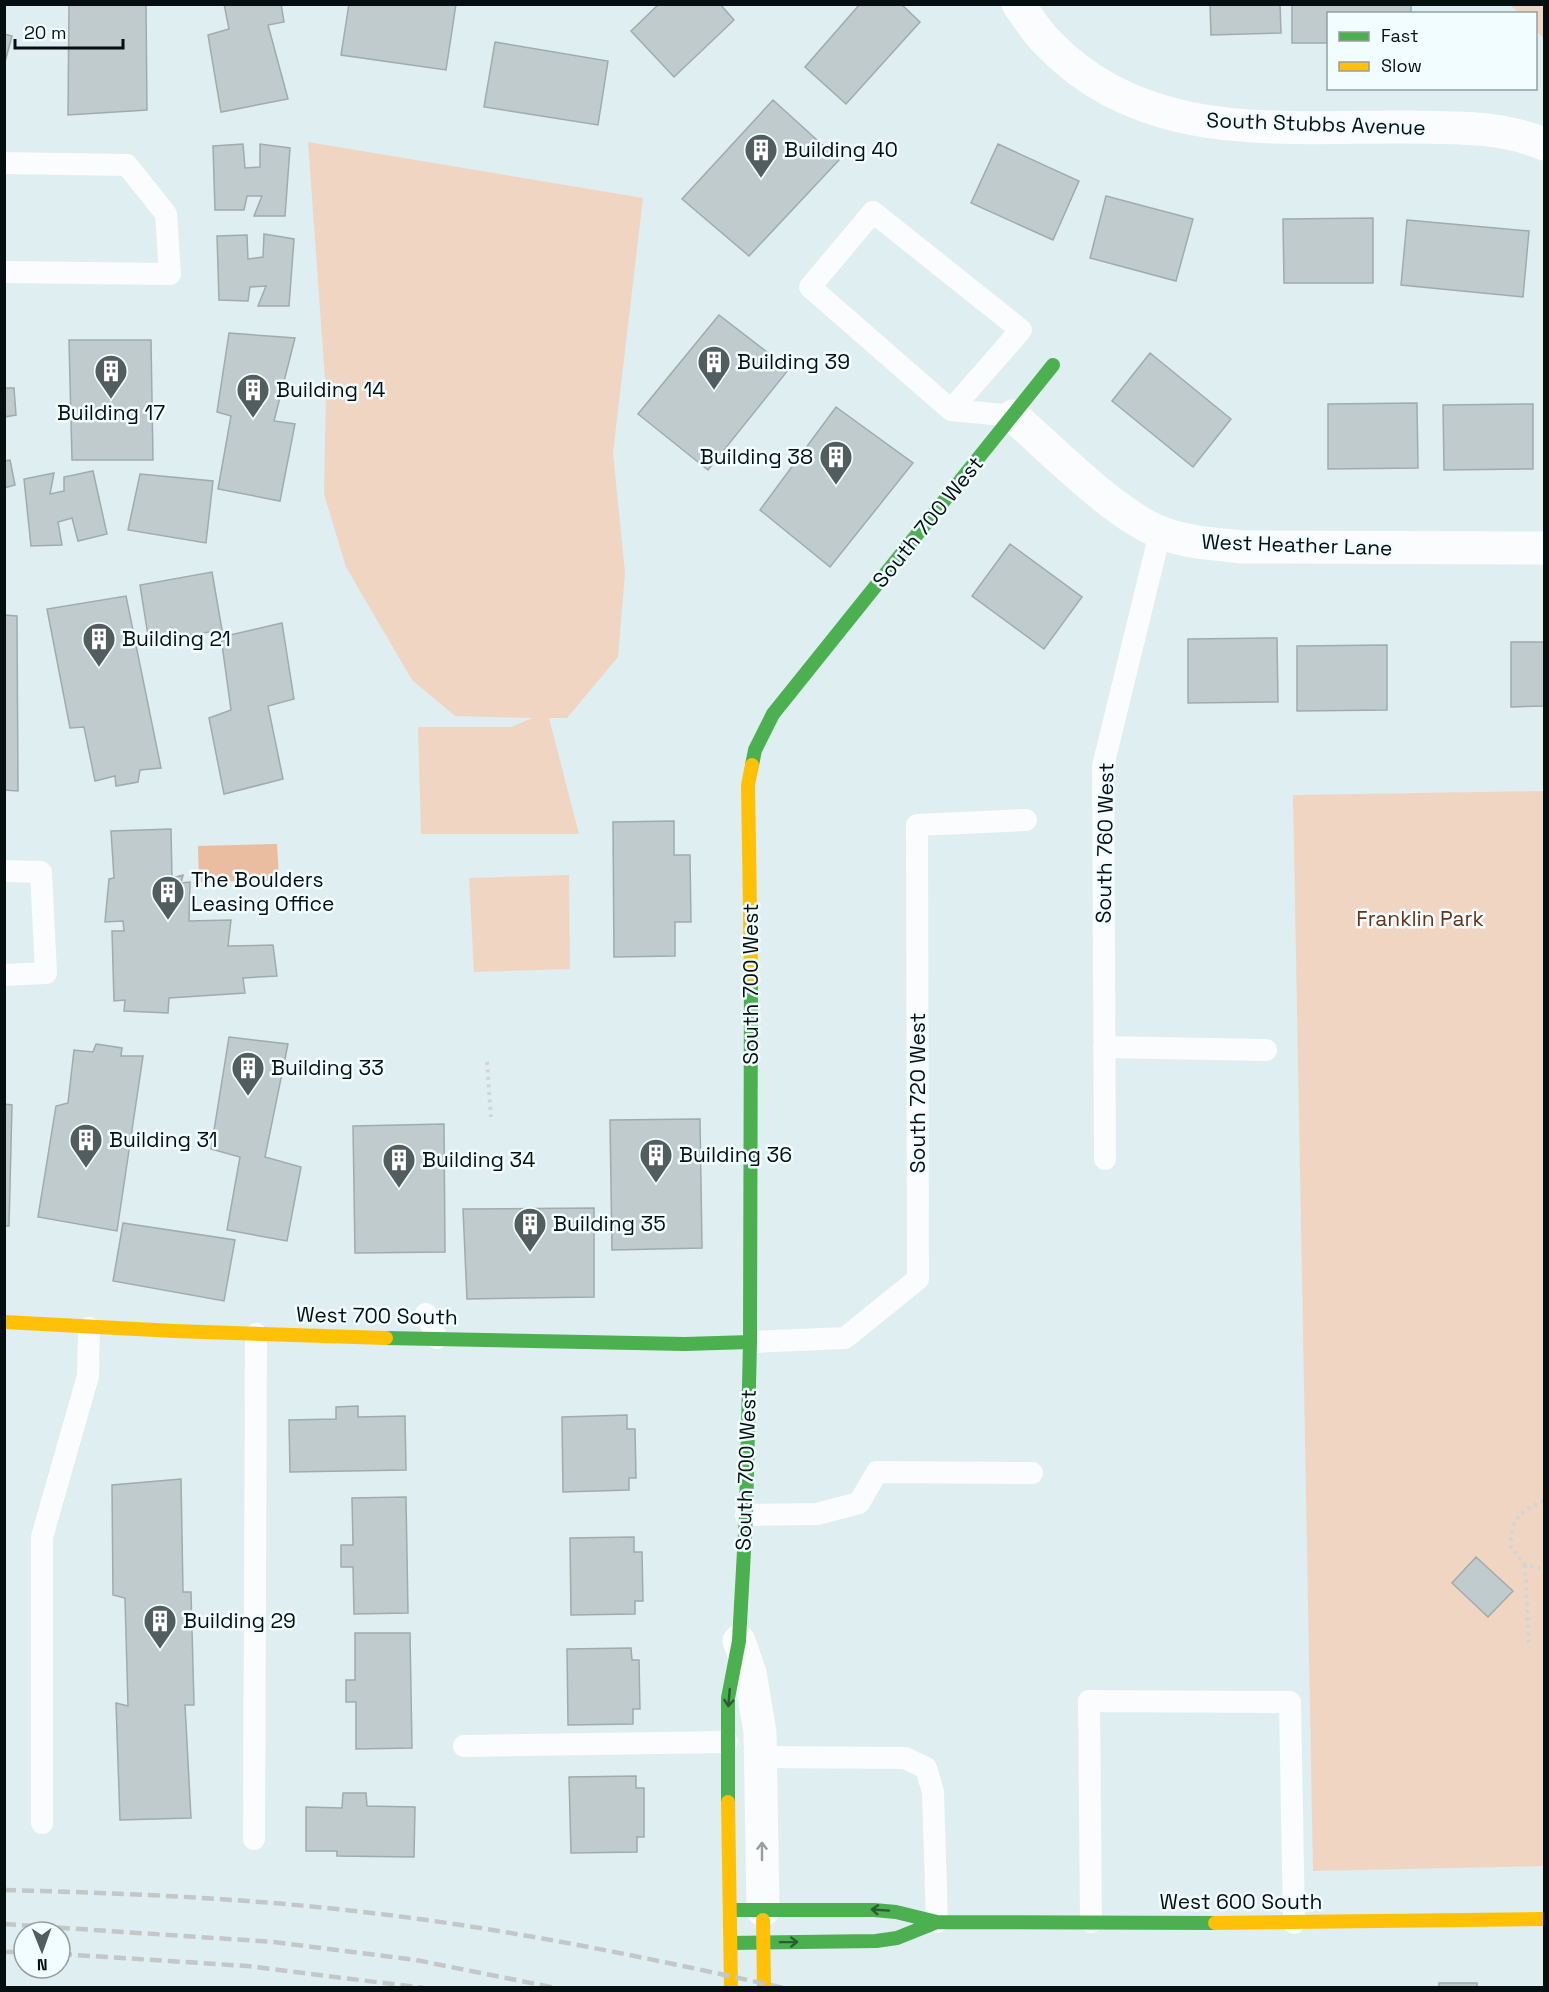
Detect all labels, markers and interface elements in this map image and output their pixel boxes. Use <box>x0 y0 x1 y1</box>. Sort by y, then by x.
scale bar <box>15 12 123 50</box>
legend <box>1327 12 1537 90</box>
text: 20 m <box>24 21 67 44</box>
text: Fast <box>1381 24 1418 47</box>
text: Slow <box>1381 54 1422 77</box>
street label: South Stubbs Avenue <box>1206 106 1426 141</box>
building icon: Building 40 <box>743 132 779 179</box>
place label: Building 40 <box>784 136 898 163</box>
building icon: Building 39 <box>696 344 732 391</box>
place label: Building 39 <box>737 348 850 375</box>
building icon: Building 17 <box>93 353 129 400</box>
building icon: Building 14 <box>235 372 271 419</box>
place label: Building 14 <box>276 376 385 403</box>
place label: Building 17 <box>57 399 165 426</box>
building icon: Building 38 <box>818 439 854 486</box>
place label: Building 38 <box>700 443 813 470</box>
street label: South 700 West <box>866 450 989 593</box>
street label: West Heather Lane <box>1201 528 1393 561</box>
building icon: Building 21 <box>81 621 117 668</box>
place label: Building 21 <box>122 625 231 652</box>
street label: South 760 West <box>1090 762 1119 924</box>
place label: The Boulders Leasing Office <box>191 866 334 917</box>
building icon: The Boulders Leasing Office <box>150 874 186 921</box>
street label: South 700 West <box>737 903 764 1065</box>
park label: Franklin Park <box>1356 905 1484 932</box>
street label: South 720 West <box>904 1013 931 1173</box>
building icon: Building 33 <box>230 1050 266 1097</box>
place label: Building 33 <box>271 1054 384 1081</box>
building icon: Building 31 <box>68 1122 104 1169</box>
place label: Building 31 <box>109 1126 218 1153</box>
building icon: Building 36 <box>638 1137 674 1184</box>
place label: Building 36 <box>679 1141 792 1168</box>
building icon: Building 34 <box>381 1142 417 1189</box>
place label: Building 34 <box>422 1146 535 1173</box>
building icon: Building 35 <box>512 1206 548 1253</box>
place label: Building 35 <box>553 1210 666 1237</box>
street label: West 700 South <box>296 1301 458 1330</box>
street label: South 700 West <box>729 1389 762 1551</box>
building icon: Building 29 <box>142 1603 178 1650</box>
place label: Building 29 <box>183 1607 296 1634</box>
one-way arrow <box>723 1688 734 1708</box>
one-way arrow <box>756 1842 768 1862</box>
street label: West 600 South <box>1160 1888 1322 1915</box>
one-way arrow <box>870 1905 890 1916</box>
north arrow <box>12 1920 72 1980</box>
one-way arrow <box>779 1936 799 1948</box>
text: N <box>37 1954 48 1975</box>

